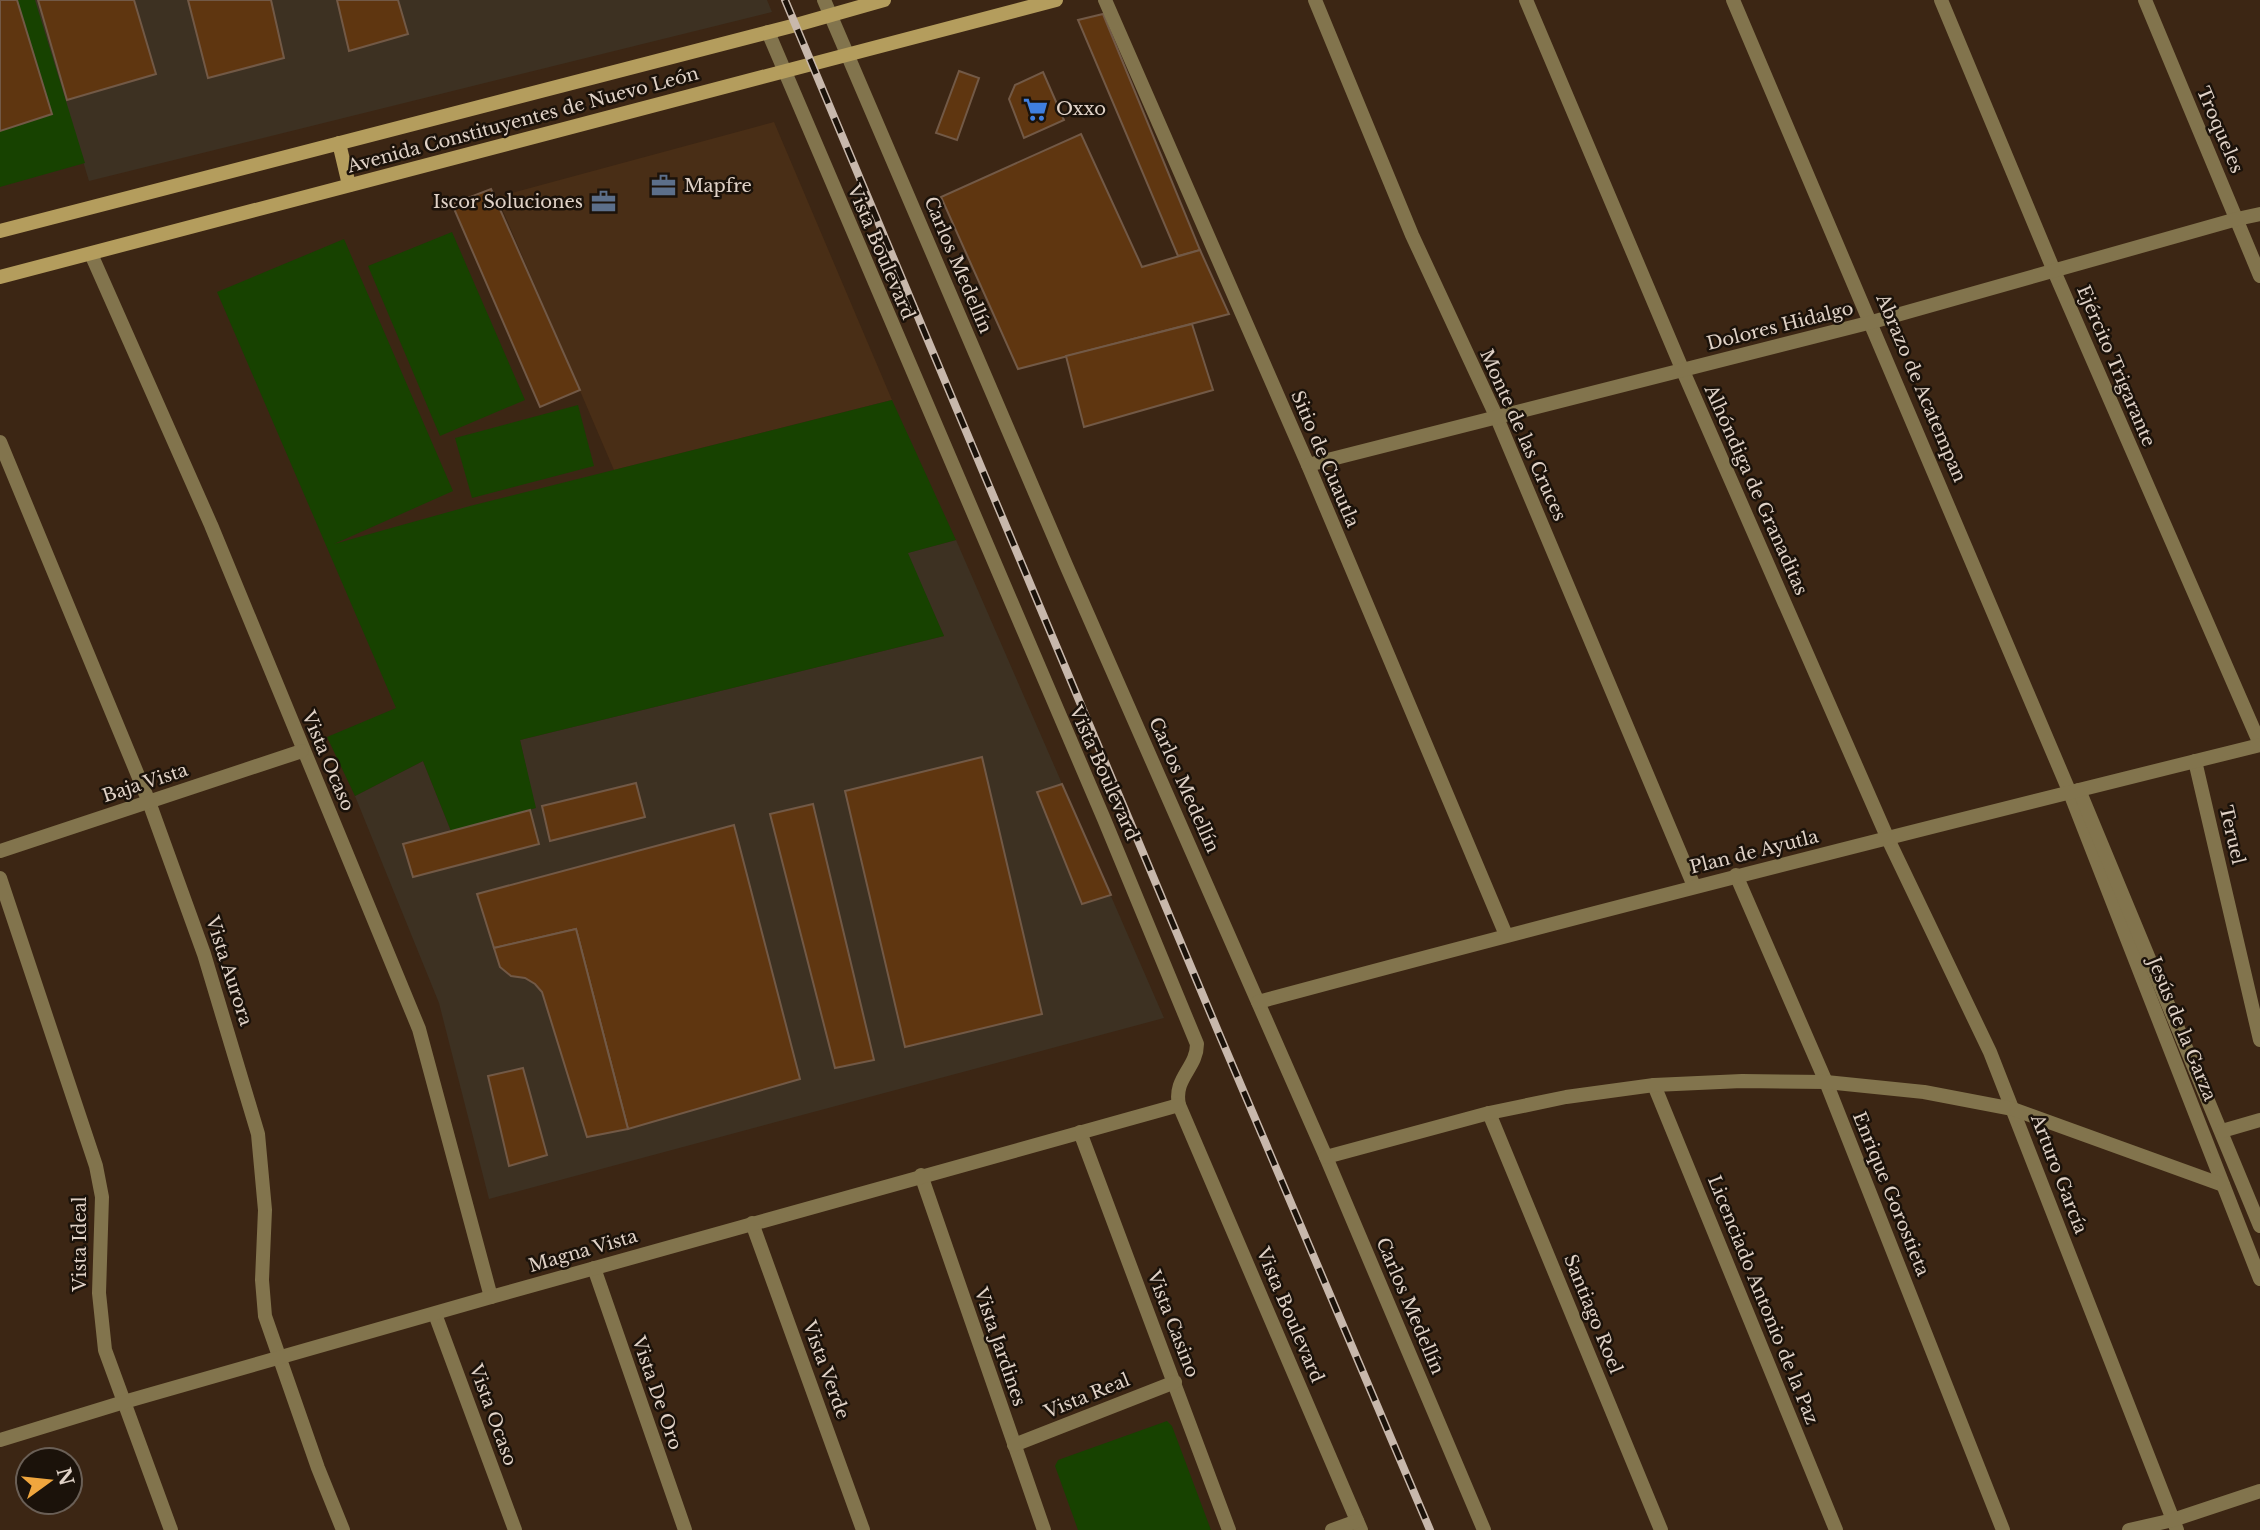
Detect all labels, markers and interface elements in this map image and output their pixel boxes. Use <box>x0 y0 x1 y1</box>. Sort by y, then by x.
street label: Avenida Constituyentes de Nuevo León <box>344 62 701 178</box>
street label: Troqueles <box>2192 83 2248 177</box>
supermarket icon: Oxxo <box>1022 95 1050 123</box>
place label: Oxxo <box>1056 98 1106 120</box>
office icon: Mapfre <box>650 172 678 200</box>
place label: Mapfre <box>684 175 752 197</box>
street label: Vista Boulevard <box>842 180 919 323</box>
office icon: Iscor Soluciones <box>589 188 617 216</box>
place label: Iscor Soluciones <box>433 191 583 213</box>
street label: Carlos Medellín <box>919 193 997 337</box>
street label: Ejército Trigarante <box>2072 282 2160 450</box>
street label: Abrazo de Acatempan <box>1871 290 1971 485</box>
street label: Dolores Hidalgo <box>1704 297 1856 355</box>
street label: Monte de las Cruces <box>1475 346 1571 524</box>
street label: Alhóndiga de Granaditas <box>1699 381 1812 599</box>
street label: Sitio de Cuautla <box>1286 387 1364 531</box>
street label: Vista Boulevard <box>1064 701 1144 844</box>
street label: Vista Ocaso <box>297 707 359 814</box>
street label: Carlos Medellín <box>1144 714 1224 856</box>
street label: Baja Vista <box>100 759 190 807</box>
street label: Teruel <box>2215 803 2249 867</box>
street label: Plan de Ayutla <box>1687 825 1821 879</box>
street label: Vista Aurora <box>201 913 257 1028</box>
street label: Jesús de la Garza <box>2142 952 2221 1104</box>
street label: Enrique Gorostieta <box>1848 1109 1934 1279</box>
street label: Arturo García <box>2026 1110 2092 1237</box>
street label: Licenciado Antonio de la Paz <box>1703 1172 1823 1428</box>
street label: Vista Ideal <box>69 1196 91 1293</box>
street label: Magna Vista <box>526 1225 640 1277</box>
street label: Carlos Medellín <box>1371 1234 1449 1378</box>
street label: Vista Boulevard <box>1251 1243 1328 1386</box>
street label: Santiago Roel <box>1559 1251 1627 1377</box>
street label: Vista Casino <box>1142 1266 1204 1381</box>
street label: Vista Jardines <box>969 1284 1031 1409</box>
street label: Vista Verde <box>798 1317 854 1422</box>
street label: Vista De Oro <box>627 1332 687 1453</box>
street label: Vista Ocaso <box>464 1360 522 1469</box>
street label: Vista Real <box>1040 1369 1133 1423</box>
north arrow <box>14 1446 84 1516</box>
text: N <box>52 1465 78 1488</box>

